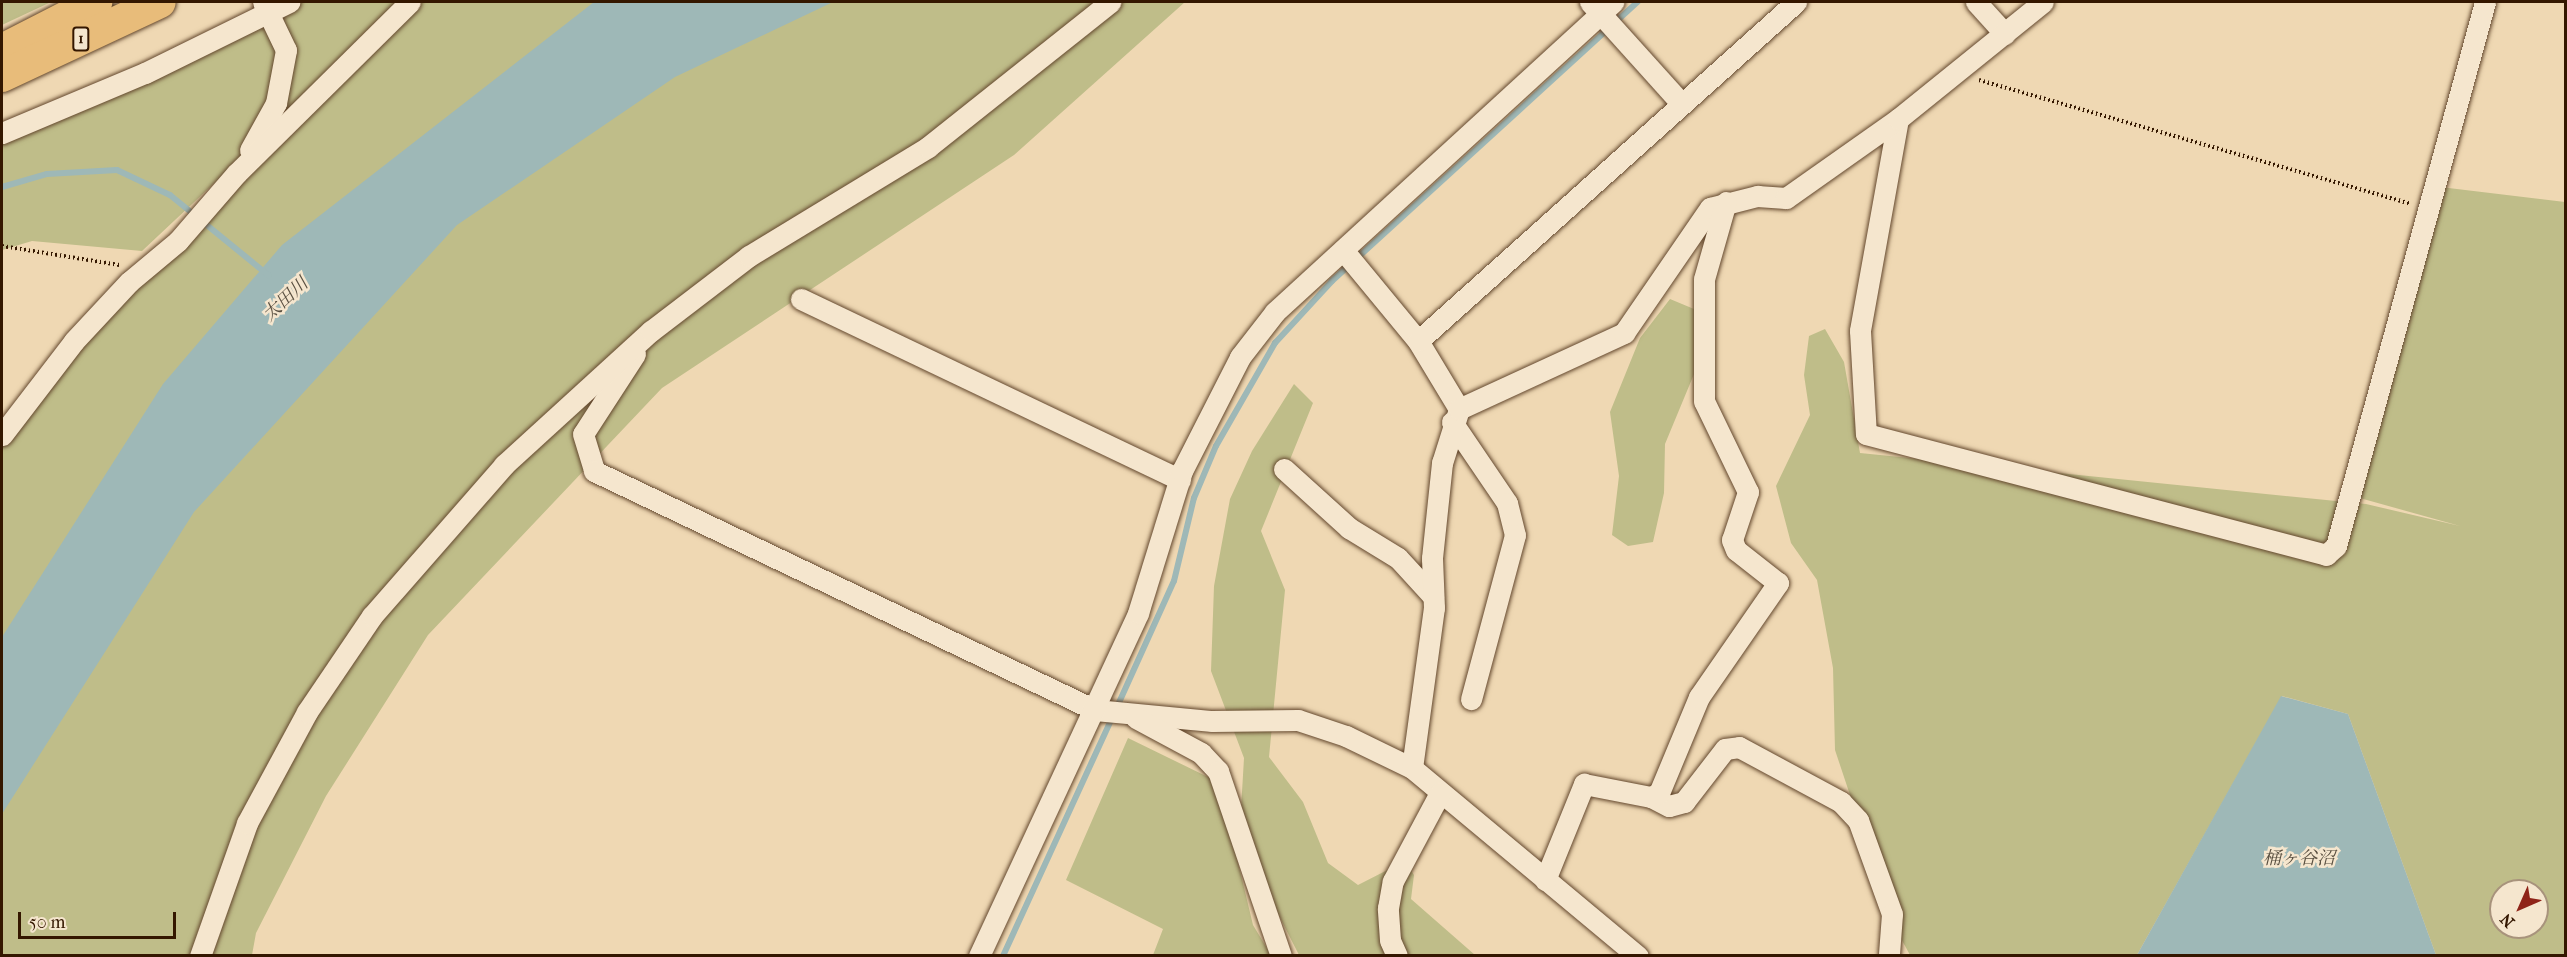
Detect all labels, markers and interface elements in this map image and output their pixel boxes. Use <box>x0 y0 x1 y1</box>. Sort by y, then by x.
road number: 1 <box>72 27 90 51</box>
water label: 太田川 <box>259 274 313 326</box>
water label: 桶ヶ谷沼 <box>2263 848 2335 870</box>
north arrow <box>2489 879 2549 939</box>
scale bar <box>21 900 178 938</box>
text: N <box>2496 910 2518 932</box>
text: 50 m <box>29 912 65 933</box>

